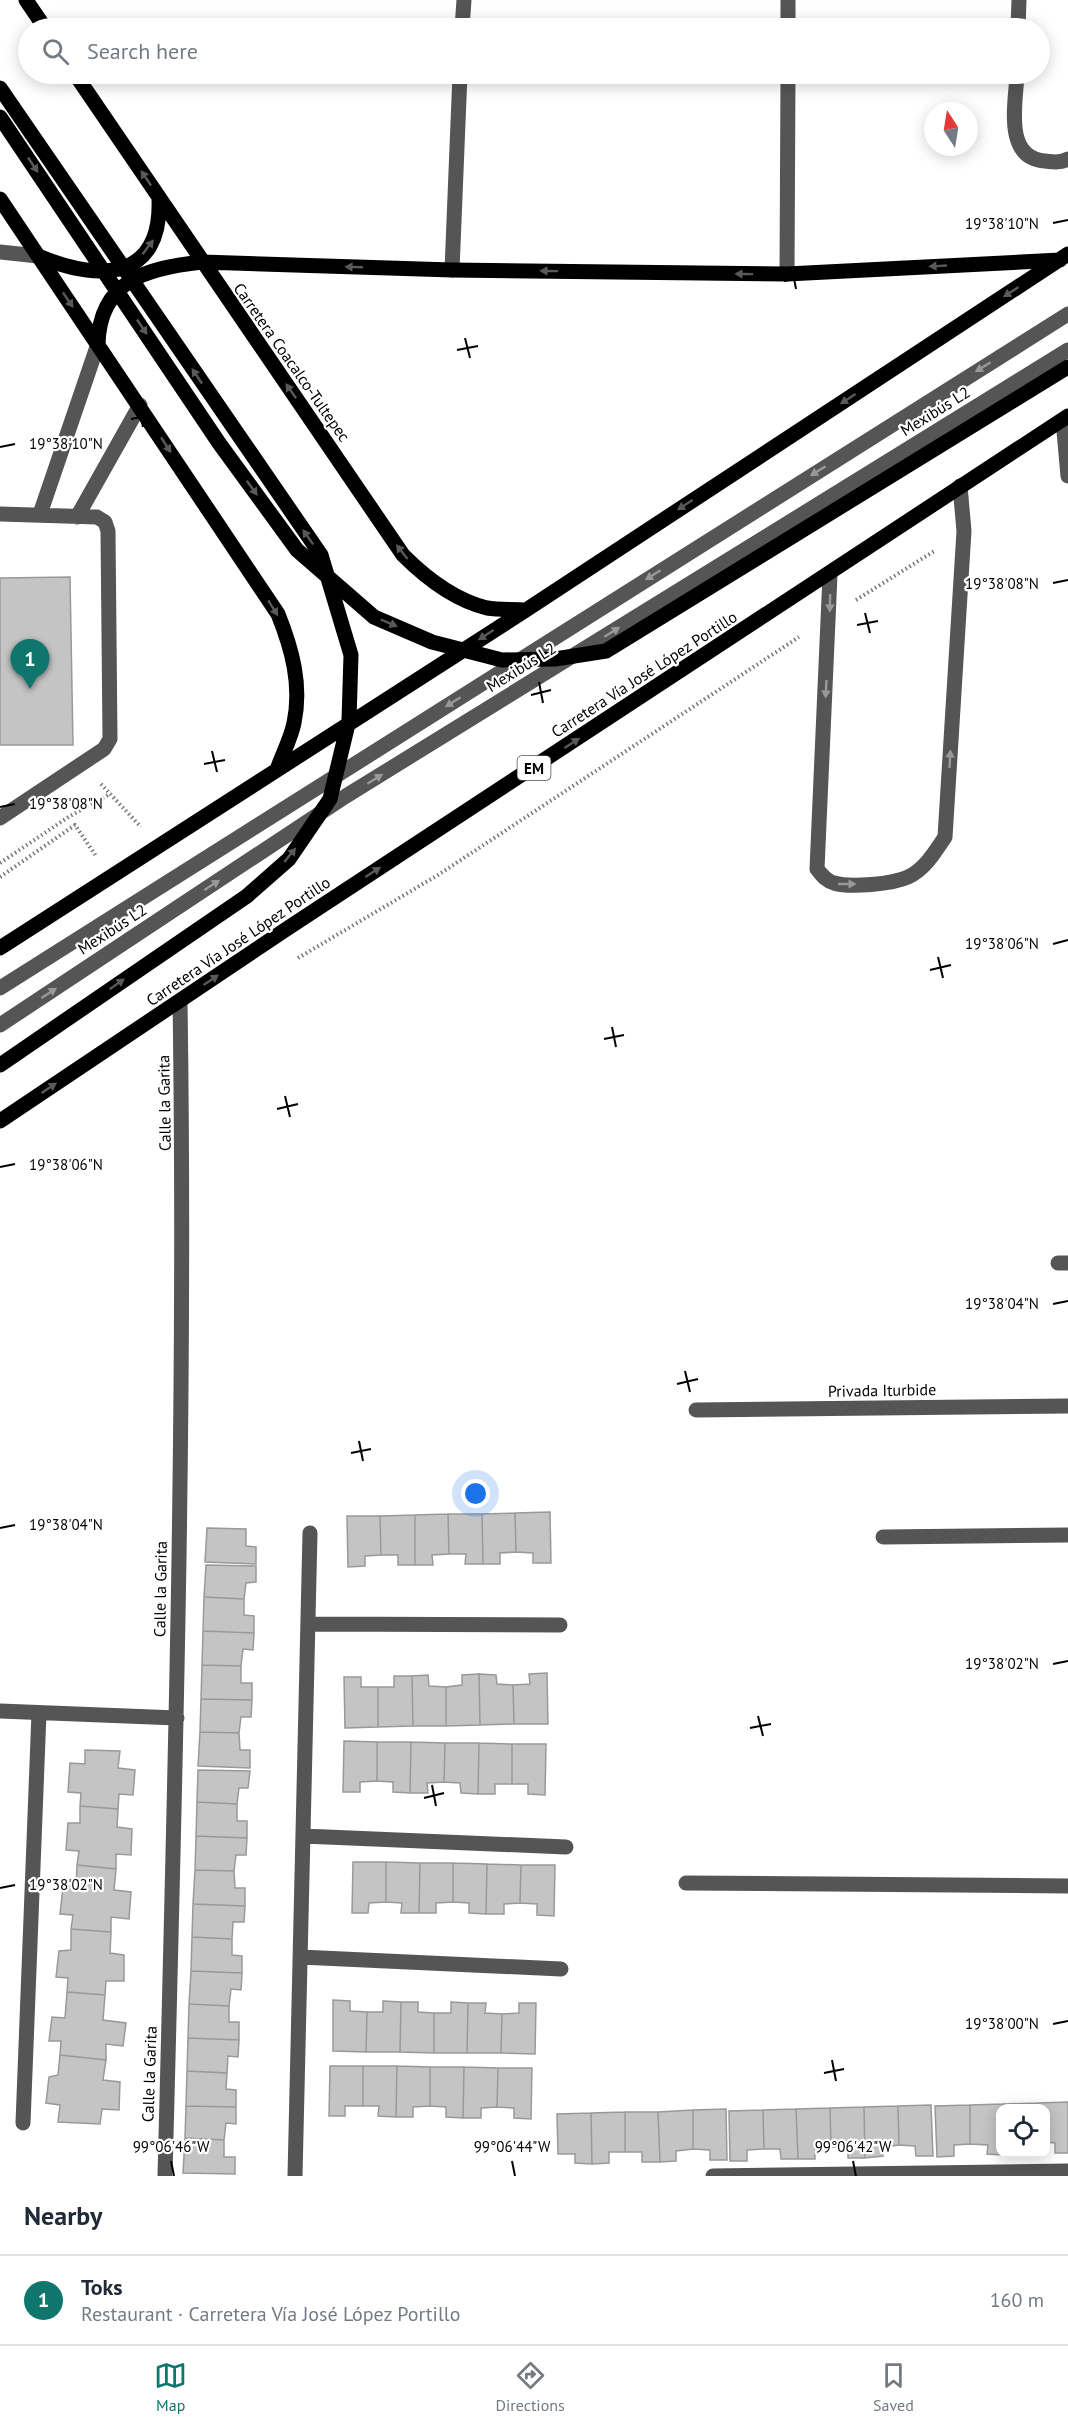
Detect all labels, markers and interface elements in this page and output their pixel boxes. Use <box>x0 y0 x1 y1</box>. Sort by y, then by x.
search box <box>18 18 1050 84</box>
icon: search <box>39 35 72 68</box>
text: Search here <box>87 37 198 65</box>
north arrow <box>924 102 978 156</box>
one-way arrow <box>27 157 38 174</box>
one-way arrow <box>140 170 151 187</box>
text: 19°38'10"N <box>965 214 1039 233</box>
one-way arrow <box>141 239 153 254</box>
one-way arrow <box>344 262 363 272</box>
one-way arrow <box>929 262 948 271</box>
one-way arrow <box>539 267 558 276</box>
one-way arrow <box>734 269 753 279</box>
street label: Carretera Coacalco-Tultepec <box>230 279 354 445</box>
one-way arrow <box>1003 286 1019 297</box>
one-way arrow <box>62 292 73 308</box>
one-way arrow <box>136 319 147 335</box>
one-way arrow <box>975 362 991 373</box>
one-way arrow <box>191 369 203 385</box>
street label: Mexibús L2 <box>897 382 973 440</box>
one-way arrow <box>285 384 297 400</box>
one-way arrow <box>840 393 856 404</box>
text: 19°38'10"N <box>29 434 103 453</box>
one-way arrow <box>160 437 171 453</box>
one-way arrow <box>810 466 826 477</box>
one-way arrow <box>246 479 258 495</box>
one-way arrow <box>677 500 693 511</box>
one-way arrow <box>303 529 314 545</box>
one-way arrow <box>396 544 408 559</box>
one-way arrow <box>645 570 661 581</box>
text: 19°38'08"N <box>965 574 1039 593</box>
one-way arrow <box>825 593 834 612</box>
one-way arrow <box>268 600 279 616</box>
street label: Carretera Vía José López Portillo <box>547 606 741 742</box>
one-way arrow <box>380 619 397 628</box>
one-way arrow <box>604 626 620 637</box>
one-way arrow <box>478 629 494 640</box>
street label: Mexibús L2 <box>483 638 559 696</box>
pin: 1 <box>10 640 50 689</box>
one-way arrow <box>822 680 831 699</box>
one-way arrow <box>445 696 461 707</box>
one-way arrow <box>564 738 580 749</box>
one-way arrow <box>945 749 954 768</box>
road number: EM <box>518 756 550 780</box>
one-way arrow <box>367 773 383 784</box>
text: 19°38'08"N <box>29 794 103 813</box>
one-way arrow <box>283 847 296 863</box>
one-way arrow <box>365 867 382 878</box>
street label: Carretera Vía José López Portillo <box>142 872 334 1010</box>
one-way arrow <box>203 879 219 891</box>
one-way arrow <box>838 879 857 889</box>
street label: Mexibús L2 <box>74 899 150 959</box>
text: 19°38'06"N <box>965 934 1039 953</box>
one-way arrow <box>203 975 219 986</box>
one-way arrow <box>109 978 125 990</box>
one-way arrow <box>41 987 57 998</box>
street label: Calle la Garita <box>153 1055 175 1151</box>
one-way arrow <box>41 1083 57 1094</box>
text: 19°38'06"N <box>29 1155 103 1174</box>
text: 19°38'04"N <box>965 1294 1039 1313</box>
street label: Privada Iturbide <box>828 1379 936 1401</box>
your location <box>461 1479 490 1508</box>
text: 19°38'04"N <box>29 1515 103 1534</box>
street label: Calle la Garita <box>149 1541 171 1637</box>
text: 19°38'02"N <box>965 1654 1039 1673</box>
text: 19°38'02"N <box>29 1875 103 1894</box>
text: 19°38'00"N <box>965 2014 1039 2033</box>
street label: Calle la Garita <box>137 2026 161 2122</box>
map controls <box>996 2104 1050 2158</box>
button: locate <box>996 2104 1050 2158</box>
text: 99°06'46"W <box>133 2137 210 2156</box>
text: 99°06'44"W <box>474 2137 551 2156</box>
text: 99°06'42"W <box>815 2137 892 2156</box>
text: Nearby <box>24 2199 102 2232</box>
text: Toks <box>81 2273 123 2301</box>
text: 1 <box>38 2287 49 2313</box>
text: 160 m <box>990 2287 1044 2313</box>
text: Restaurant · Carretera Vía José López Portillo <box>81 2301 460 2327</box>
tab: Map <box>154 2359 187 2415</box>
tab: Directions <box>496 2359 565 2415</box>
tab: Saved <box>873 2359 914 2415</box>

